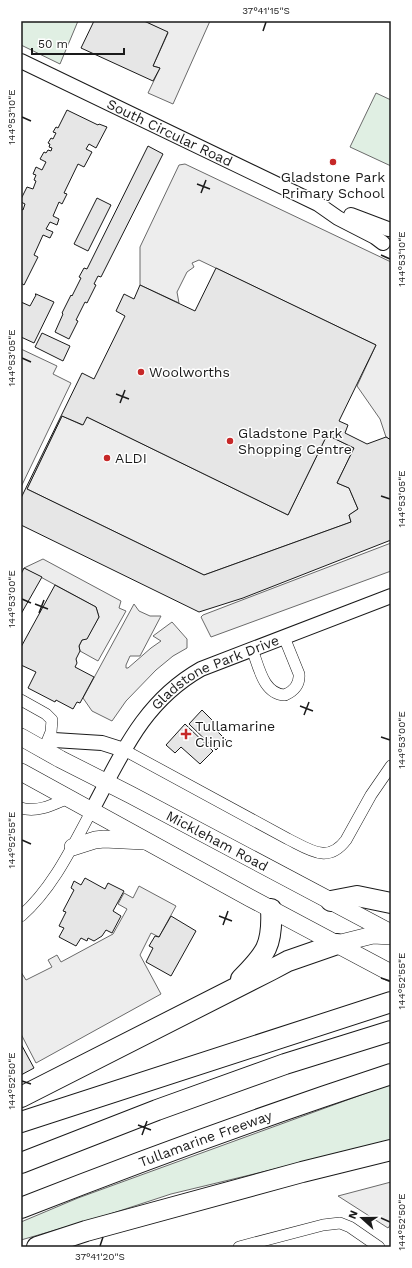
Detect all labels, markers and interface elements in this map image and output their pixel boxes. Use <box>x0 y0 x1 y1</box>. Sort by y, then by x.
text: 37°41'15"S <box>242 5 290 16</box>
scale bar <box>32 30 124 56</box>
text: 50 m <box>38 37 68 51</box>
text: 144°53'10"E <box>6 89 17 145</box>
street label: South Circular Road <box>104 96 235 170</box>
marker: Gladstone Park Primary School <box>328 157 338 167</box>
place label: Gladstone Park Primary School <box>281 169 385 201</box>
text: 144°53'10"E <box>396 231 407 287</box>
text: 144°53'05"E <box>6 329 17 387</box>
place label: Woolworths <box>149 364 230 380</box>
marker: Woolworths <box>136 367 146 377</box>
place label: Gladstone Park Shopping Centre <box>238 425 352 457</box>
marker: Gladstone Park Shopping Centre <box>225 436 235 446</box>
place label: ALDI <box>115 450 147 466</box>
marker: ALDI <box>102 453 112 463</box>
text: 144°53'05"E <box>396 470 407 528</box>
text: 144°53'00"E <box>6 570 17 628</box>
street label: Gladstone Park Drive <box>148 632 281 713</box>
text: 144°53'00"E <box>396 711 407 769</box>
place label: Tullamarine Clinic <box>195 718 275 750</box>
marker: Tullamarine Clinic <box>180 728 192 740</box>
street label: Mickleham Road <box>164 807 271 874</box>
text: 144°52'55"E <box>6 812 17 868</box>
text: 144°52'55"E <box>396 953 407 1009</box>
text: 144°52'50"E <box>6 1052 17 1110</box>
street label: Tullamarine Freeway <box>136 1107 275 1170</box>
text: 144°52'50"E <box>396 1193 407 1251</box>
north arrow <box>342 1198 382 1238</box>
text: N <box>346 1208 361 1221</box>
text: 37°41'20"S <box>75 1251 125 1262</box>

